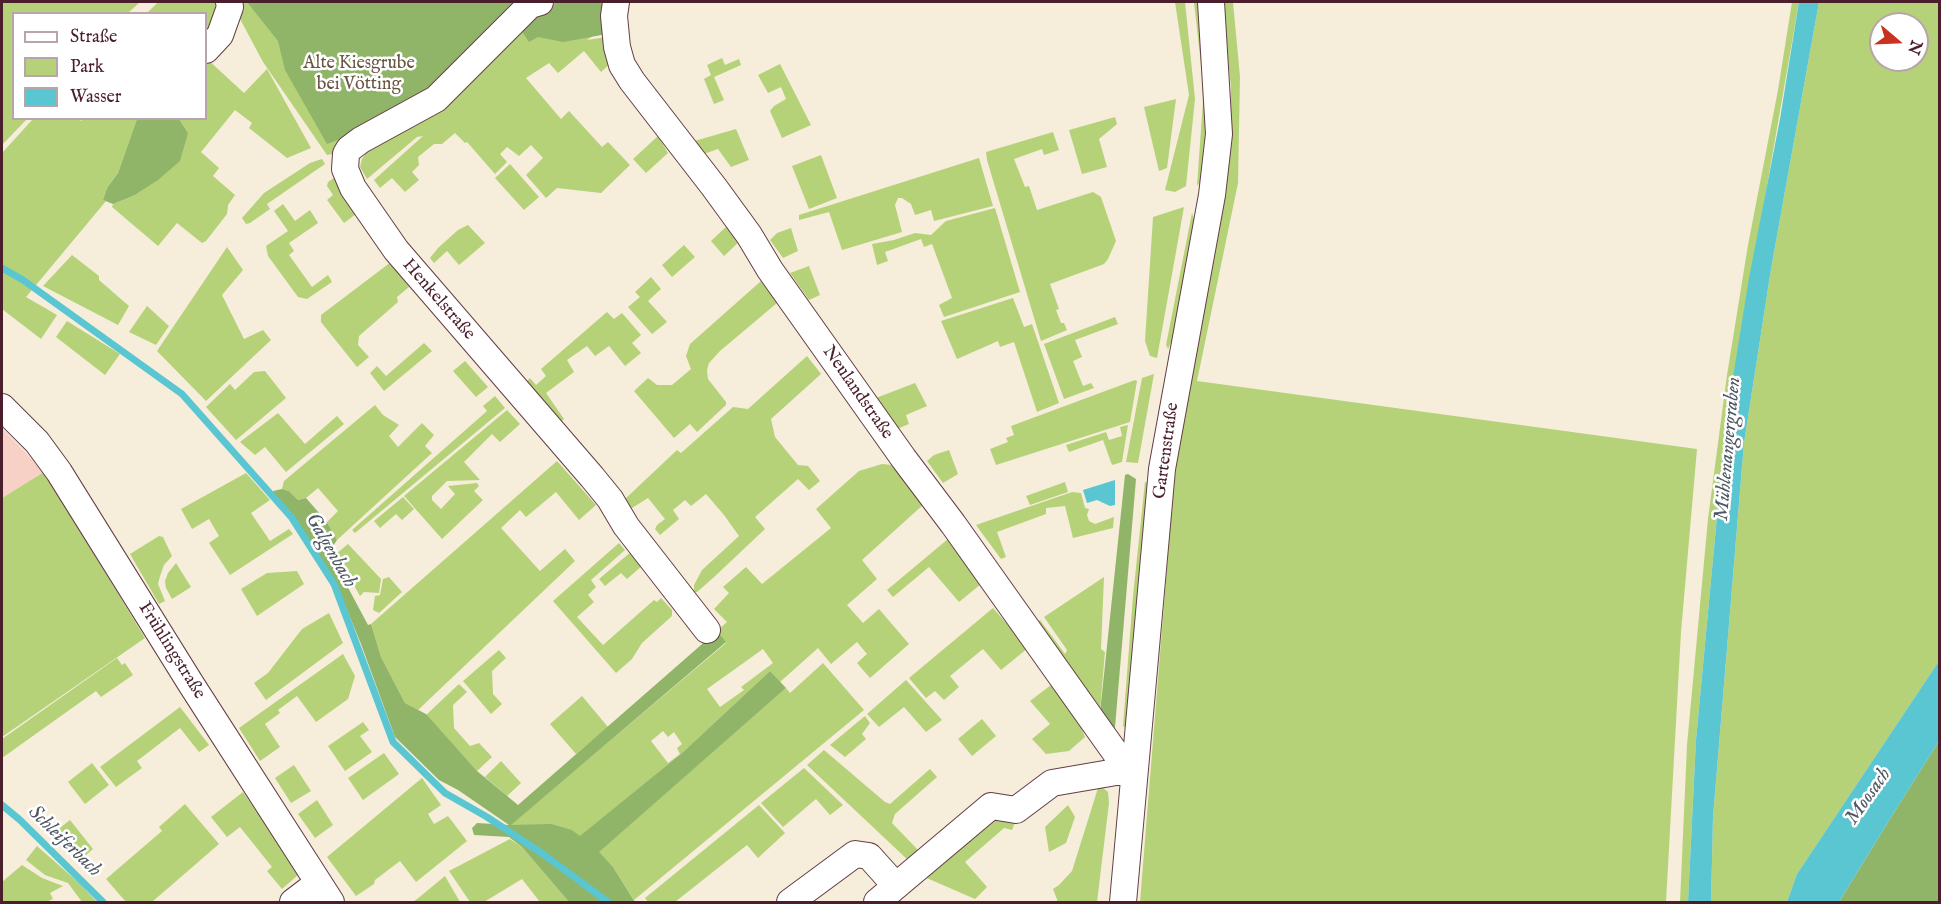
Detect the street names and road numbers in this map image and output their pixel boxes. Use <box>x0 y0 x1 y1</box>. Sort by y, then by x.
street label: Henkelstraße <box>397 255 479 345</box>
street label: Neulandstraße <box>817 342 897 444</box>
street label: Gartenstraße <box>1150 401 1184 501</box>
street label: Frühlingstraße <box>133 599 209 703</box>

